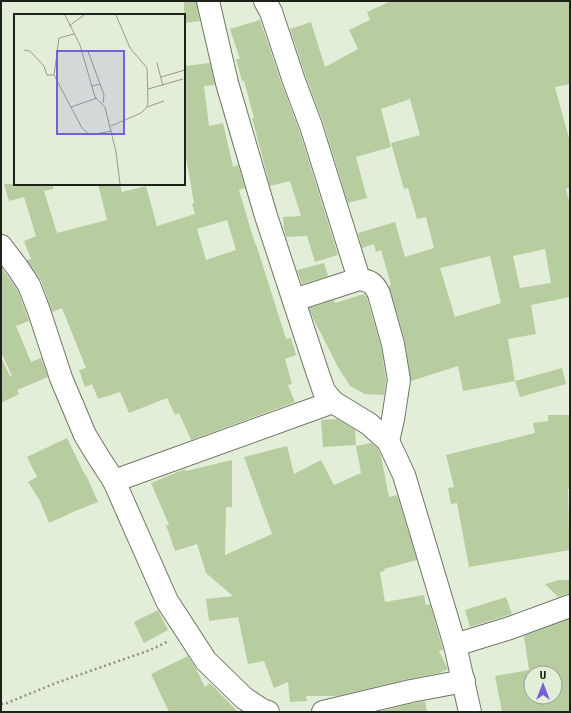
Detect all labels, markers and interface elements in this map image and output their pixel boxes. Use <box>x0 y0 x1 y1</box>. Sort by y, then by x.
inset map <box>14 14 185 185</box>
north arrow <box>523 665 563 705</box>
text: U <box>540 669 546 682</box>

